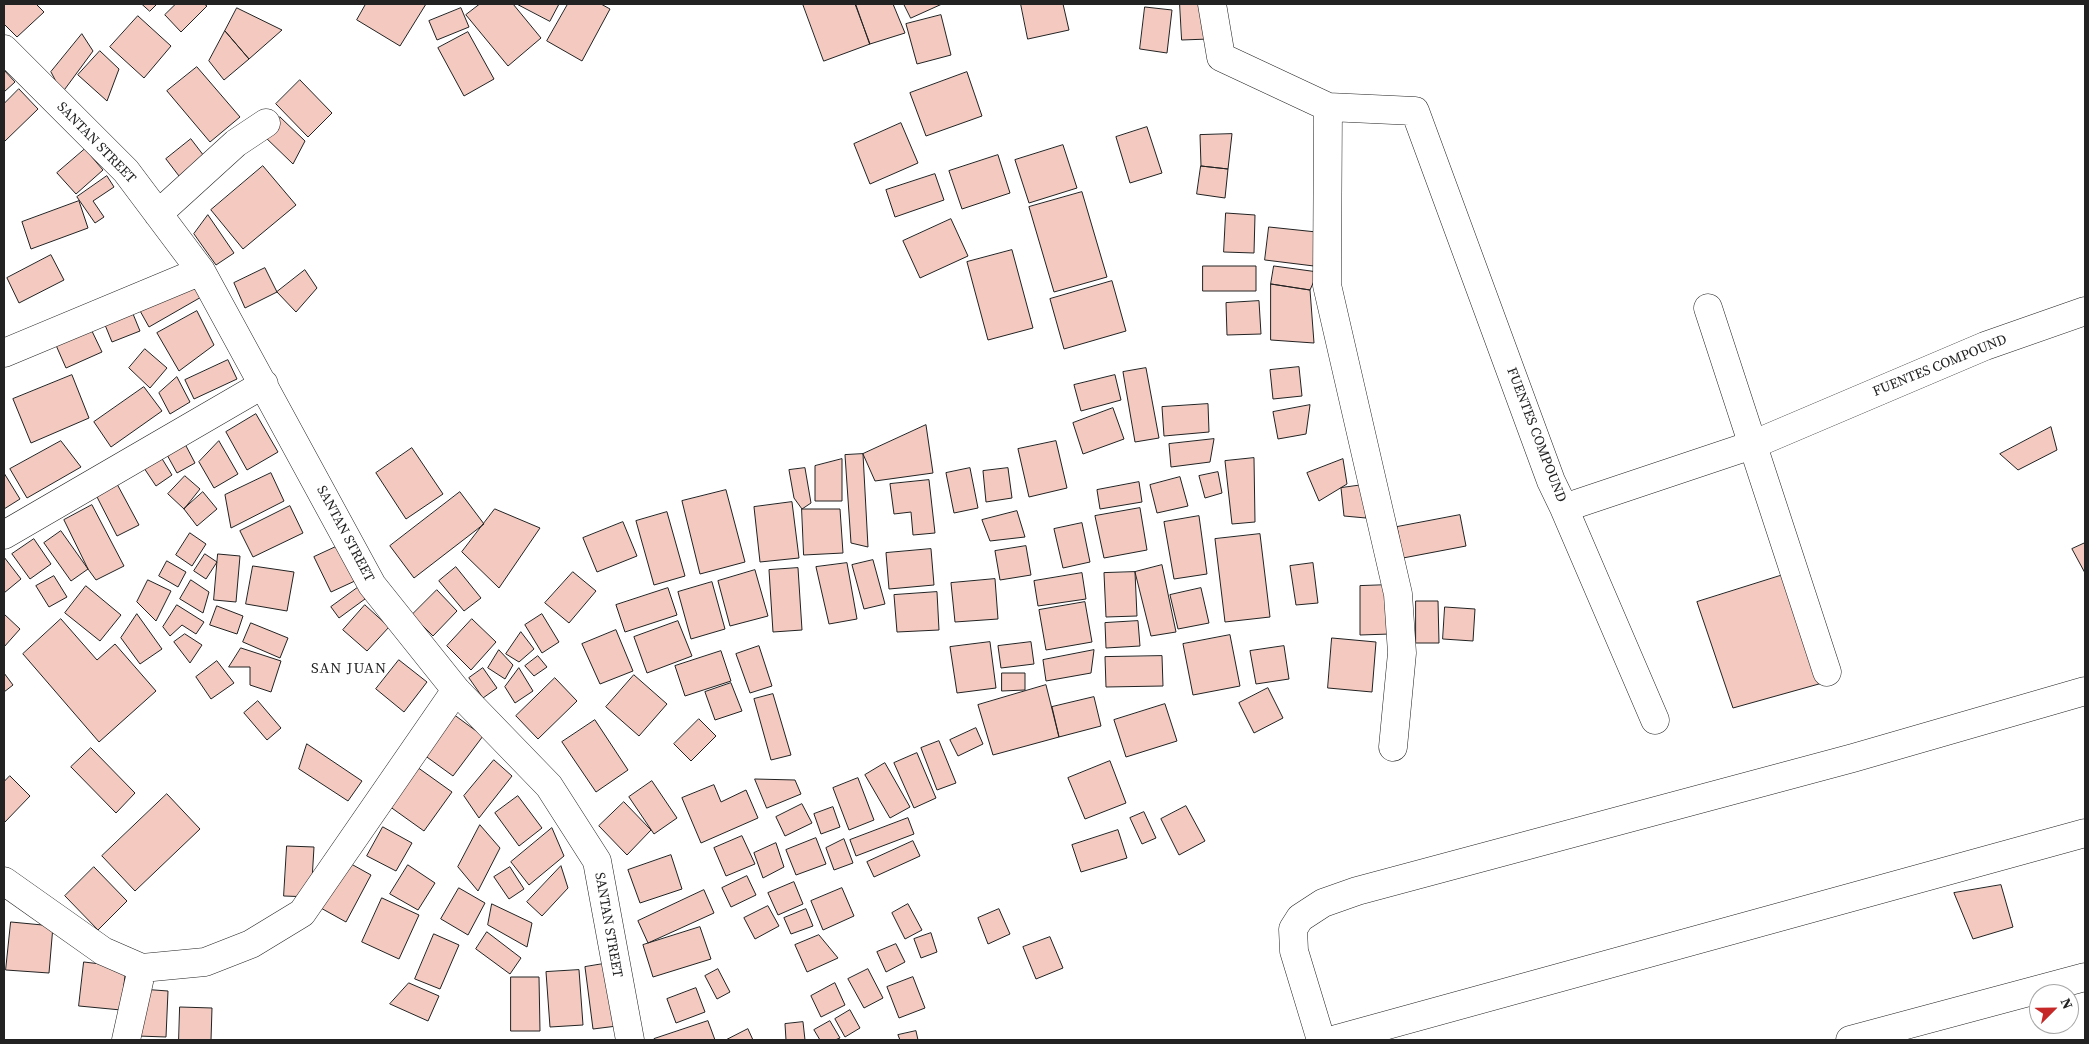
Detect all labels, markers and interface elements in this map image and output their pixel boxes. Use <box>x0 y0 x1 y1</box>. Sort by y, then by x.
street label: SANTAN STREET <box>53 99 139 187</box>
street label: FUENTES COMPOUND <box>1870 331 2010 401</box>
street label: FUENTES COMPOUND <box>1503 365 1569 505</box>
street label: SANTAN STREET <box>313 483 377 585</box>
district label: SAN JUAN <box>310 660 388 678</box>
street label: SANTAN STREET <box>590 871 626 979</box>
north arrow <box>2029 984 2079 1034</box>
text: N <box>2056 995 2078 1012</box>

